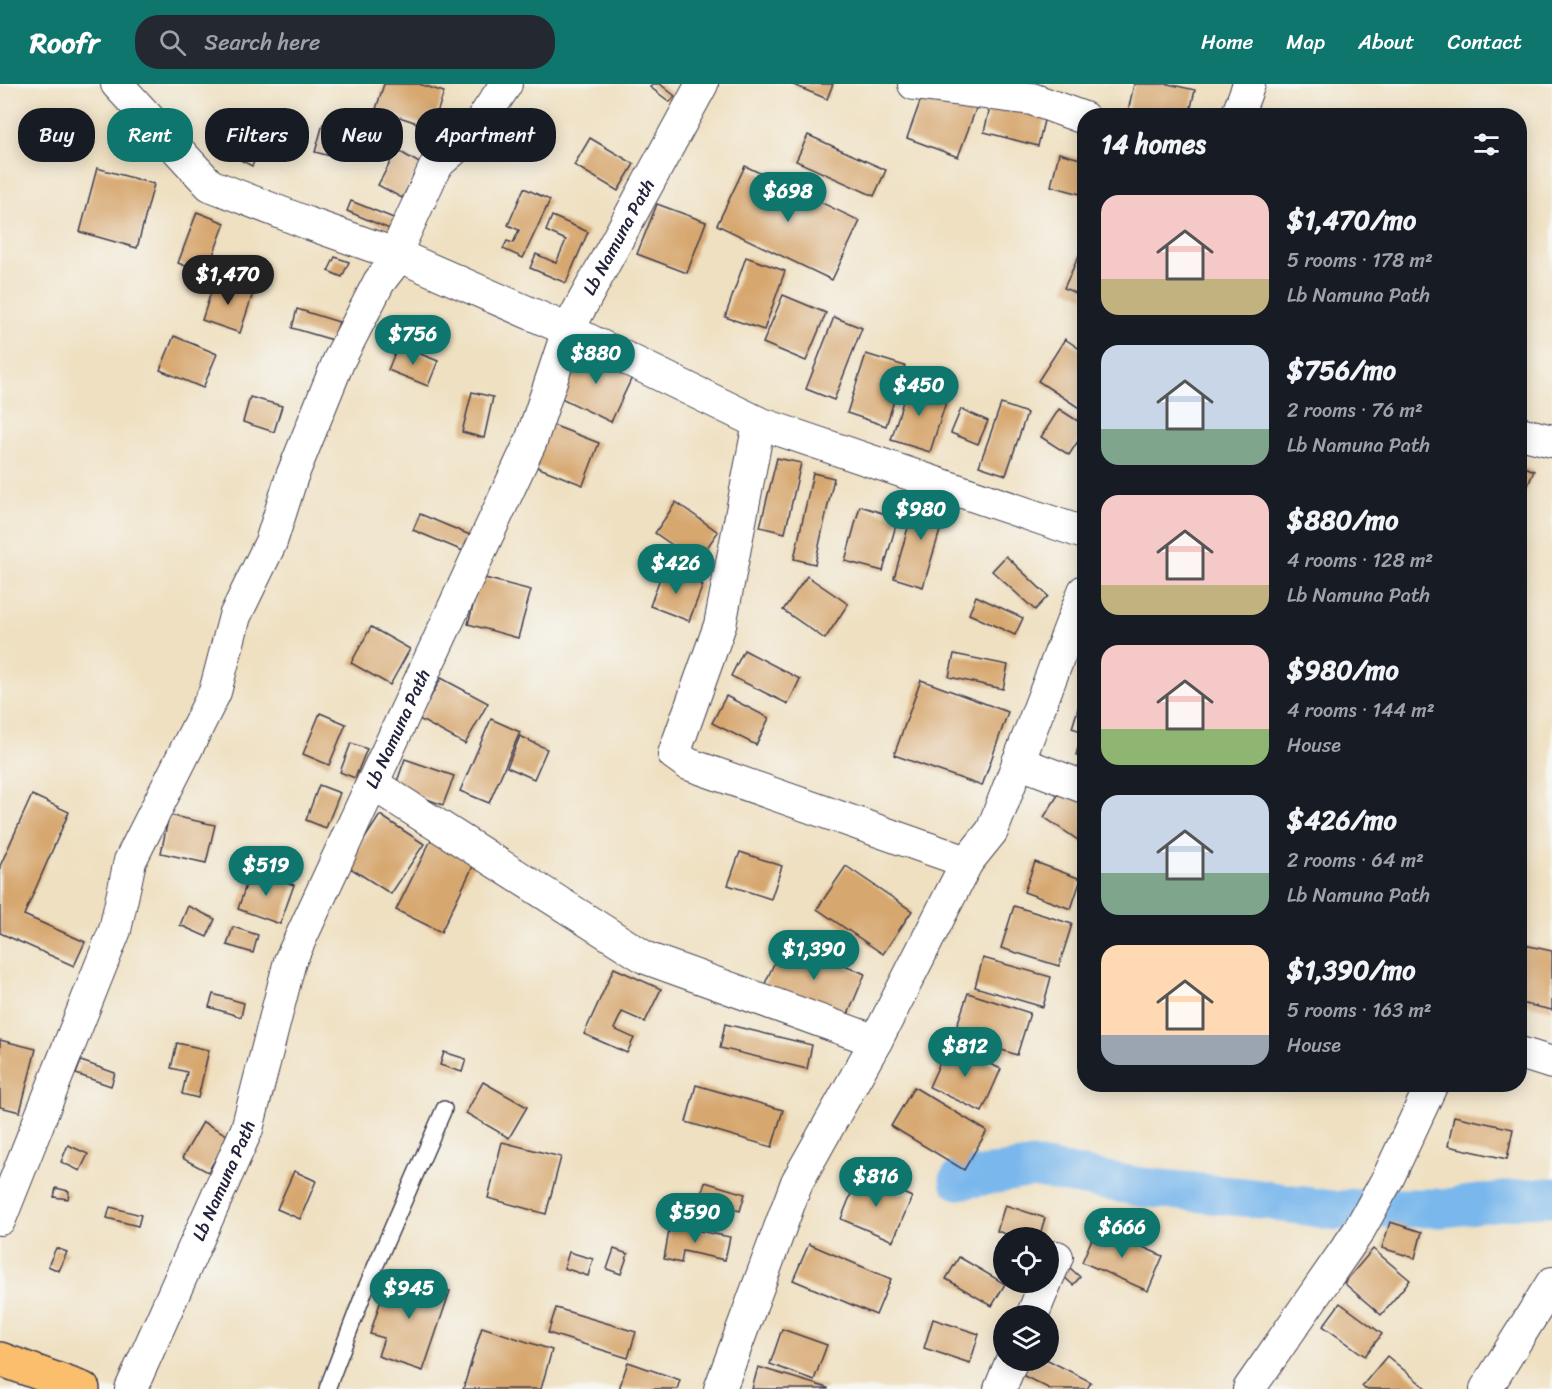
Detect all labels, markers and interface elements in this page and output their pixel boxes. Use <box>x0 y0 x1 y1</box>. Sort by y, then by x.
search box <box>135 15 555 69</box>
text: Roofr <box>30 18 99 67</box>
text: Search here <box>204 23 320 62</box>
text: Home <box>1201 23 1253 61</box>
text: Map <box>1286 23 1325 61</box>
text: About <box>1358 23 1415 61</box>
text: Contact <box>1448 23 1522 61</box>
icon: search <box>156 26 189 59</box>
chip: Buy <box>18 108 95 162</box>
chip: Rent <box>107 108 193 162</box>
chip: Filters <box>205 108 309 162</box>
chip: New <box>321 108 403 162</box>
chip: Apartment <box>415 108 556 162</box>
text: 14 homes <box>1101 121 1206 167</box>
icon: filters <box>1470 128 1503 161</box>
pin: $698 <box>752 172 824 223</box>
street label: Lb Namuna Path <box>574 173 663 301</box>
text: $698 <box>763 174 813 209</box>
text: $1,470/mo <box>1287 197 1416 243</box>
icon: home <box>1149 219 1221 291</box>
text: 5 rooms · 178 m² <box>1287 243 1433 278</box>
pin: $1,470 <box>179 255 277 306</box>
text: $1,470 <box>196 257 260 292</box>
text: Lb Namuna Path <box>1287 278 1430 313</box>
pin: $756 <box>377 315 449 366</box>
text: $756 <box>389 317 437 352</box>
pin: $880 <box>560 334 632 385</box>
text: $880 <box>571 336 621 371</box>
text: $756/mo <box>1287 347 1396 393</box>
pin: $450 <box>883 366 955 417</box>
text: $450 <box>894 368 944 403</box>
icon: home <box>1149 369 1221 441</box>
text: 2 rooms · 76 m² <box>1287 393 1423 428</box>
text: Lb Namuna Path <box>1287 428 1430 463</box>
pin: $980 <box>885 490 957 541</box>
text: $980 <box>896 492 946 527</box>
text: $880/mo <box>1287 497 1398 543</box>
icon: home <box>1149 519 1221 591</box>
text: 4 rooms · 128 m² <box>1287 543 1433 578</box>
pin: $426 <box>640 544 712 595</box>
text: $426 <box>652 546 700 581</box>
text: Lb Namuna Path <box>1287 578 1430 613</box>
text: $980/mo <box>1287 647 1399 693</box>
street label: Lb Namuna Path <box>356 664 439 794</box>
icon: home <box>1149 669 1221 741</box>
text: 4 rooms · 144 m² <box>1287 693 1435 728</box>
text: House <box>1287 728 1341 763</box>
text: $426/mo <box>1287 797 1397 843</box>
icon: home <box>1149 819 1221 891</box>
text: 2 rooms · 64 m² <box>1287 843 1424 878</box>
pin: $519 <box>230 846 302 897</box>
text: $519 <box>243 848 289 883</box>
text: Lb Namuna Path <box>1287 878 1430 913</box>
pin: $1,390 <box>765 930 863 981</box>
text: $1,390 <box>782 932 846 967</box>
text: $1,390/mo <box>1287 947 1415 993</box>
icon: home <box>1149 969 1221 1041</box>
text: 5 rooms · 163 m² <box>1287 993 1432 1028</box>
pin: $812 <box>929 1027 1001 1078</box>
text: House <box>1287 1028 1341 1063</box>
text: $812 <box>942 1029 988 1064</box>
street label: Lb Namuna Path <box>183 1118 264 1246</box>
pin: $816 <box>840 1157 912 1208</box>
text: $816 <box>853 1159 899 1194</box>
pin: $590 <box>659 1193 731 1244</box>
text: $590 <box>670 1195 720 1230</box>
pin: $666 <box>1086 1208 1158 1259</box>
text: $666 <box>1098 1210 1146 1245</box>
map controls <box>993 1227 1059 1371</box>
button: locate <box>993 1227 1059 1293</box>
pin: $945 <box>373 1269 445 1320</box>
text: $945 <box>384 1271 434 1306</box>
button: layers <box>993 1305 1059 1371</box>

